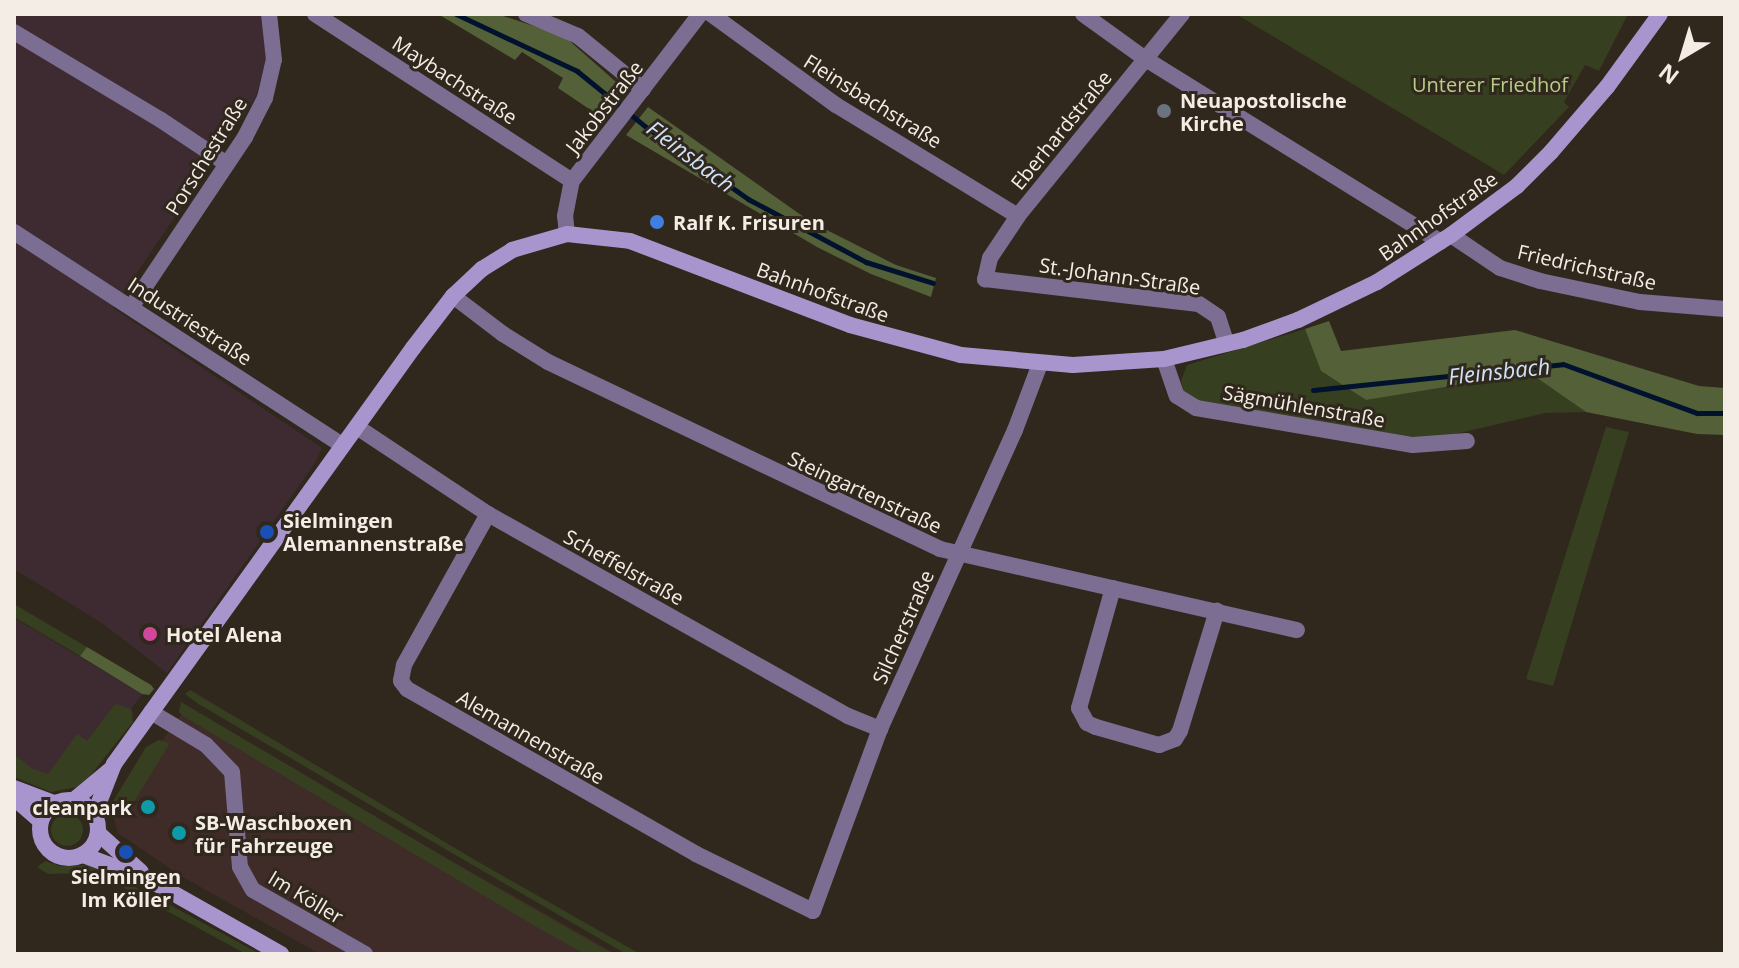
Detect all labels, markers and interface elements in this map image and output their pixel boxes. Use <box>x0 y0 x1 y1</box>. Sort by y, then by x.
north arrow <box>1643 16 1723 96</box>
street label: Maybachstraße <box>388 31 522 129</box>
street label: Fleinsbachstraße <box>800 49 946 153</box>
street label: Jakobstraße <box>560 56 648 158</box>
text: N <box>1652 58 1685 92</box>
street label: Eberhardstraße <box>1006 66 1116 194</box>
park label: Unterer Friedhof <box>1412 72 1568 96</box>
place label: Neuapostolische Kirche <box>1180 88 1347 135</box>
street label: Porschestraße <box>160 93 252 219</box>
marker: Neuapostolische Kirche <box>1155 102 1173 120</box>
water label: Fleinsbach <box>642 115 740 197</box>
street label: Bahnhofstraße <box>1374 166 1502 266</box>
place label: Ralf K. Frisuren <box>673 210 825 234</box>
marker: Ralf K. Frisuren <box>648 213 666 231</box>
street label: Friedrichstraße <box>1515 239 1659 295</box>
street label: St.-Johann-Straße <box>1038 253 1202 299</box>
street label: Bahnhofstraße <box>753 257 893 327</box>
street label: Industriestraße <box>123 272 257 370</box>
water label: Fleinsbach <box>1447 353 1551 389</box>
street label: Sägmühlenstraße <box>1221 380 1387 432</box>
street label: Steingartenstraße <box>784 446 946 538</box>
place label: Sielmingen Alemannenstraße <box>283 508 464 555</box>
marker: Sielmingen Alemannenstraße <box>258 523 276 541</box>
street label: Scheffelstraße <box>560 524 688 610</box>
street label: Silcherstraße <box>867 566 939 688</box>
place label: Hotel Alena <box>166 622 282 646</box>
marker: Hotel Alena <box>141 625 159 643</box>
street label: Alemannenstraße <box>453 685 609 789</box>
place label: cleanpark <box>32 795 132 819</box>
marker: cleanpark <box>139 798 157 816</box>
place label: SB-Waschboxen für Fahrzeuge <box>195 810 352 857</box>
marker: SB-Waschboxen für Fahrzeuge <box>170 824 188 842</box>
marker: Sielmingen Im Köller <box>117 843 135 861</box>
place label: Sielmingen Im Köller <box>71 864 181 911</box>
street label: Im Köller <box>264 865 348 929</box>

